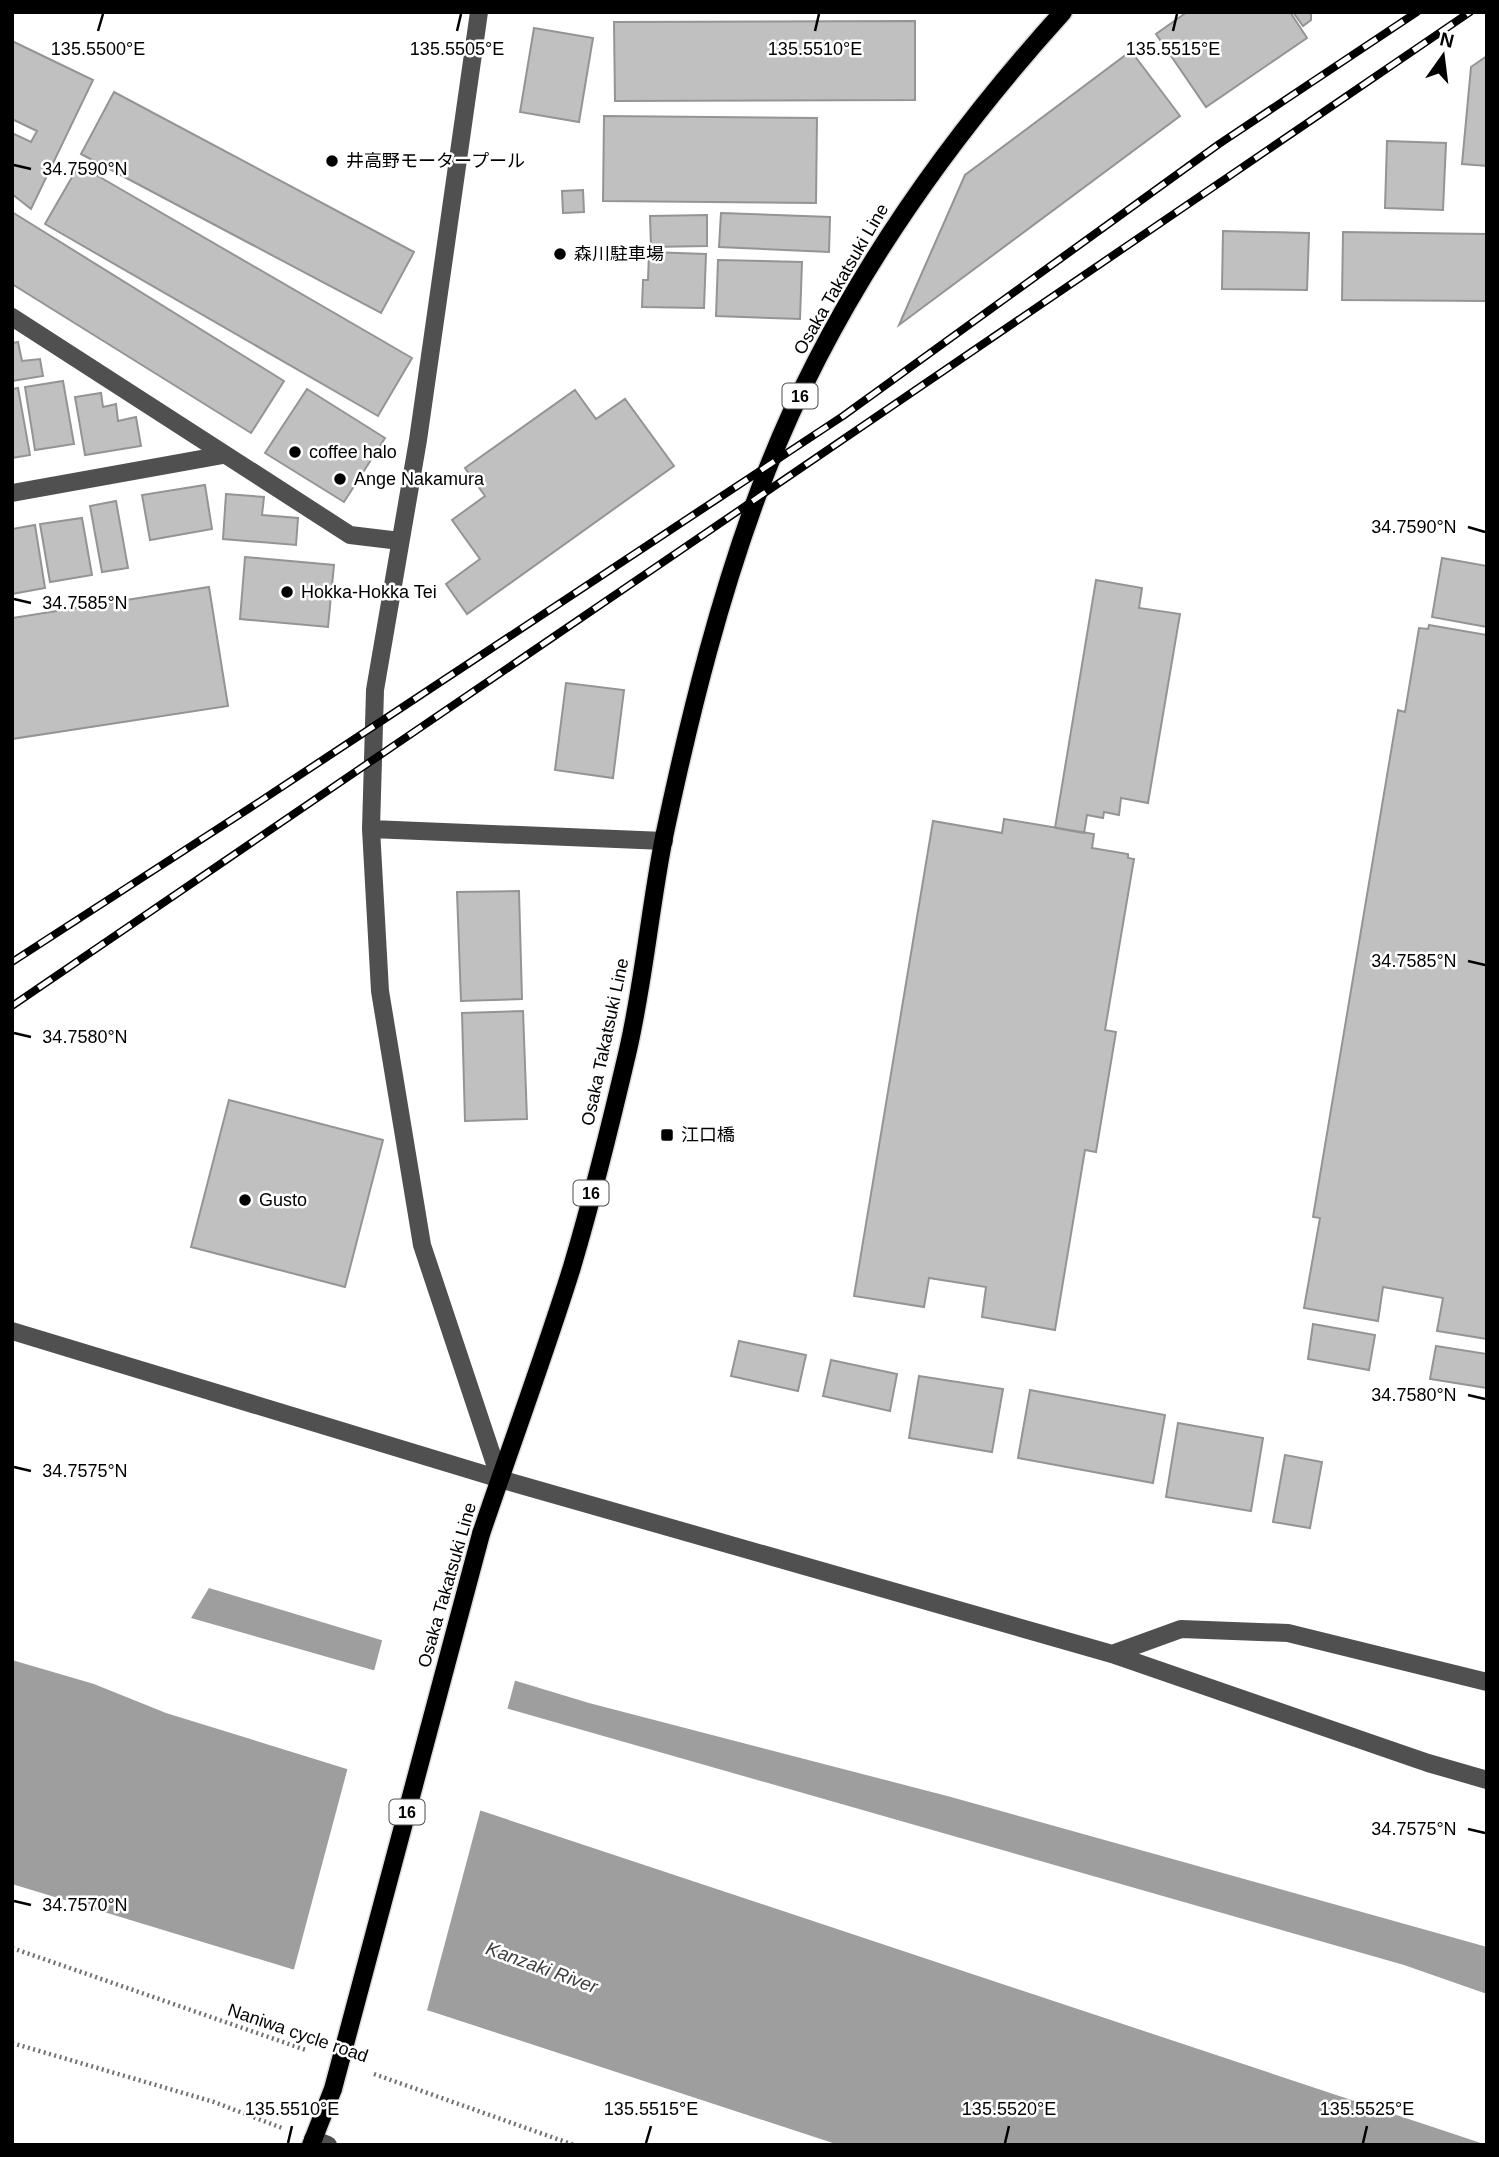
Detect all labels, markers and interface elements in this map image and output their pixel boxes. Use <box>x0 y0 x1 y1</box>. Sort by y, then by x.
north arrow <box>1408 21 1478 91</box>
text: N <box>1438 28 1456 52</box>
text: 135.5500°E <box>51 39 145 59</box>
text: 135.5505°E <box>410 39 504 59</box>
text: 135.5510°E <box>768 39 862 59</box>
text: 135.5515°E <box>1126 39 1220 59</box>
place label: 井高野モータープール <box>346 151 525 171</box>
marker: 井高野モータープール <box>324 153 340 169</box>
text: 34.7590°N <box>42 159 128 179</box>
street label: Osaka Takatsuki Line <box>790 200 892 358</box>
place label: 森川駐車場 <box>574 244 664 264</box>
marker: 森川駐車場 <box>552 246 568 262</box>
road number: 16 <box>782 384 818 408</box>
place label: coffee halo <box>309 442 397 462</box>
marker: coffee halo <box>287 444 303 460</box>
place label: Ange Nakamura <box>354 469 485 489</box>
marker: Ange Nakamura <box>332 471 348 487</box>
text: 34.7590°N <box>1371 517 1457 537</box>
place label: Hokka-Hokka Tei <box>301 582 437 602</box>
marker: Hokka-Hokka Tei <box>279 584 295 600</box>
text: 34.7585°N <box>42 593 128 613</box>
text: 34.7585°N <box>1371 951 1457 971</box>
street label: Osaka Takatsuki Line <box>577 956 633 1128</box>
text: 34.7580°N <box>42 1027 128 1047</box>
place label: 江口橋 <box>681 1125 735 1145</box>
marker: 江口橋 <box>659 1127 675 1143</box>
road number: 16 <box>574 1180 608 1205</box>
place label: Gusto <box>259 1190 307 1210</box>
marker: Gusto <box>237 1192 253 1208</box>
text: 34.7580°N <box>1371 1385 1457 1405</box>
text: 34.7575°N <box>42 1461 128 1481</box>
street label: Osaka Takatsuki Line <box>414 1500 480 1670</box>
road number: 16 <box>390 1800 424 1824</box>
text: 34.7575°N <box>1371 1819 1457 1839</box>
text: 34.7570°N <box>42 1895 128 1915</box>
water label: Kanzaki River <box>483 1938 601 1998</box>
street label: Naniwa cycle road <box>225 2000 371 2066</box>
text: 135.5510°E <box>245 2099 339 2119</box>
text: 135.5515°E <box>604 2099 698 2119</box>
text: 135.5520°E <box>962 2099 1056 2119</box>
text: 135.5525°E <box>1320 2099 1414 2119</box>

